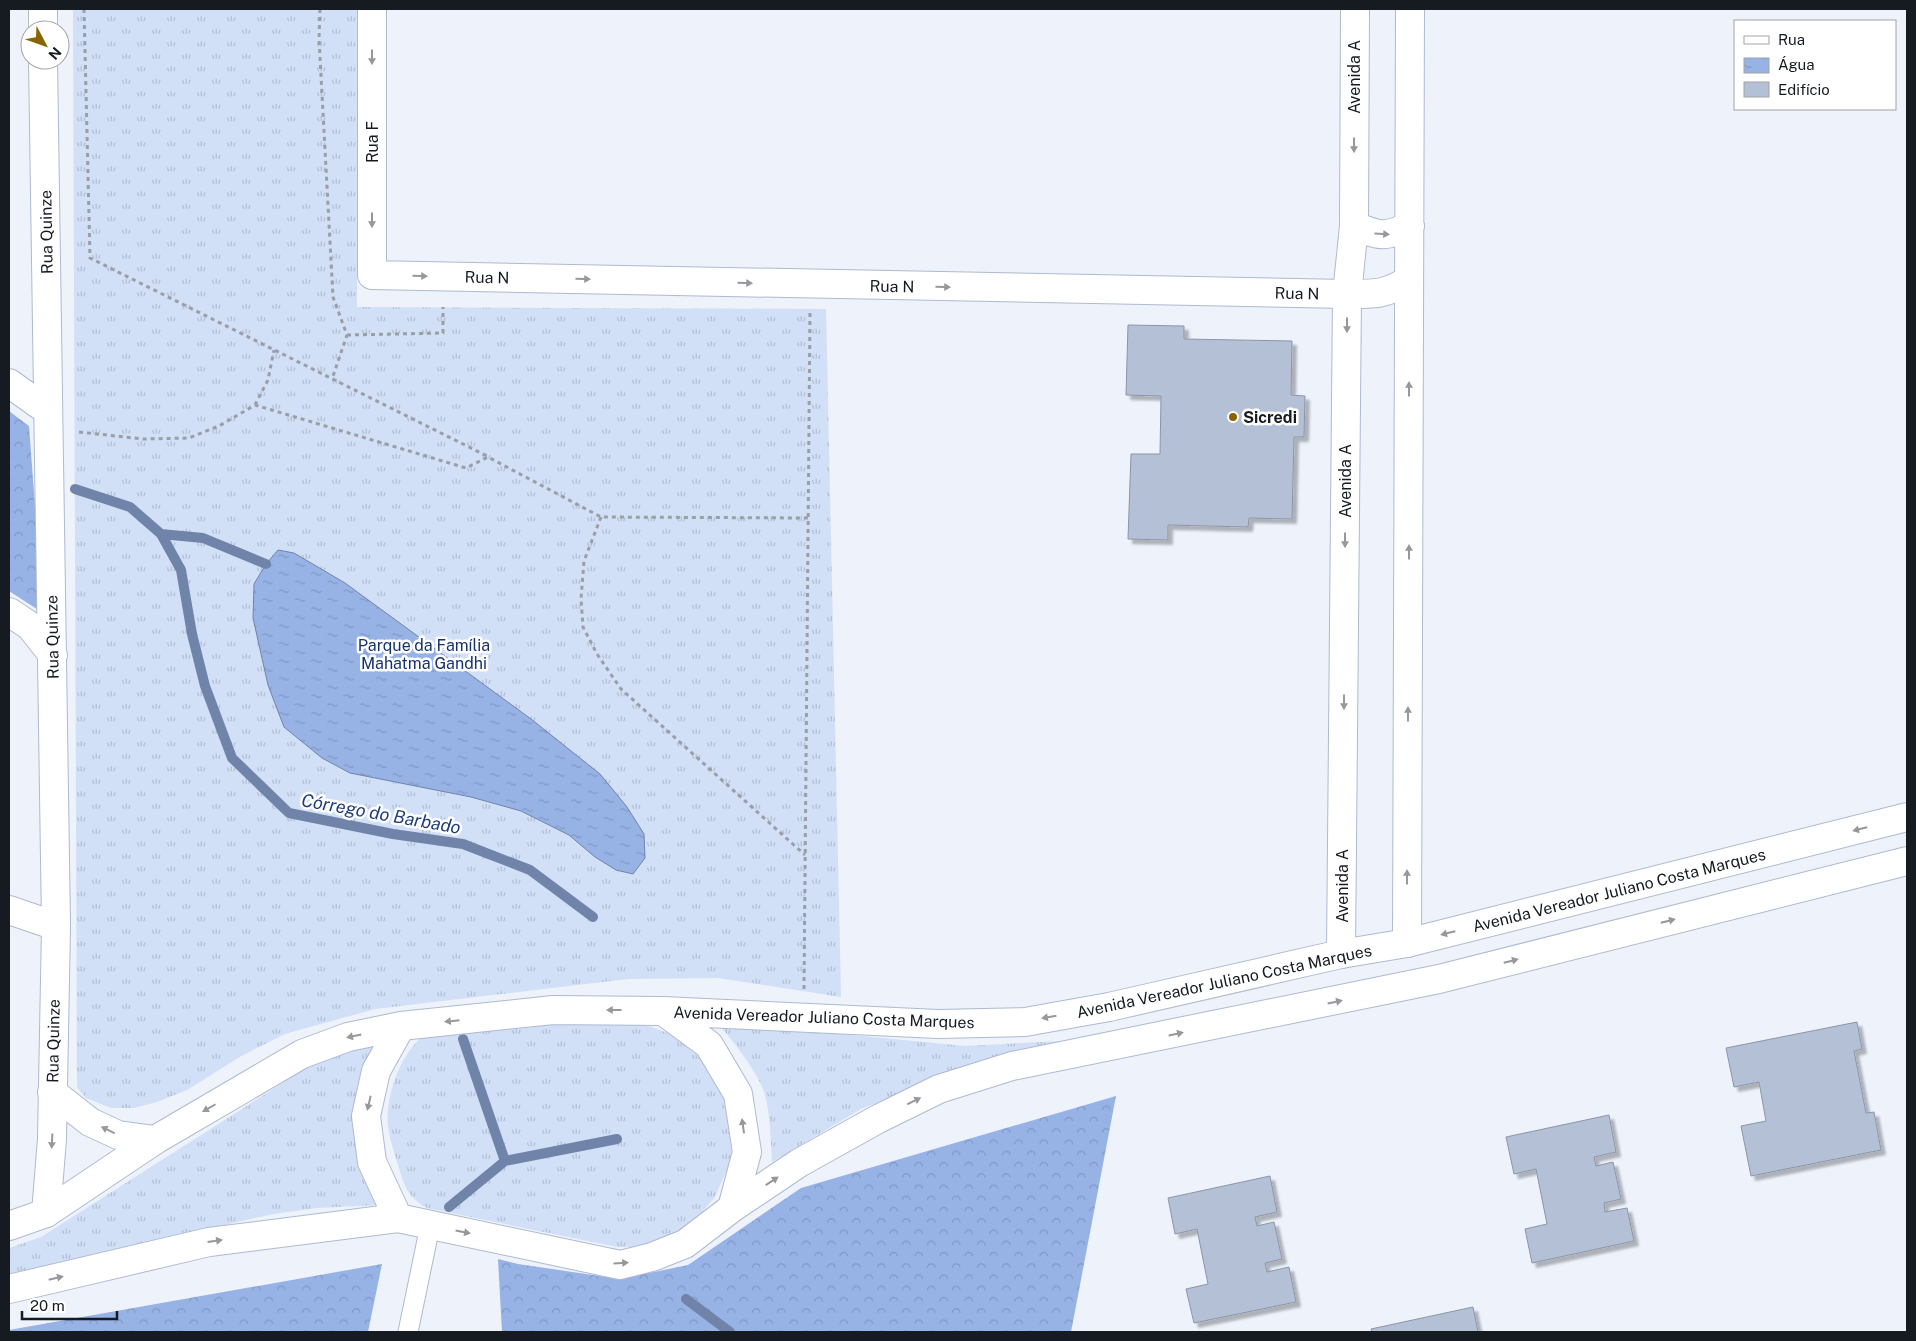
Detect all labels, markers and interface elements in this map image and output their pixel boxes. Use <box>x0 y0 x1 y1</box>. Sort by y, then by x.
north arrow <box>20 20 70 70</box>
legend <box>1734 20 1896 110</box>
text: Rua <box>1778 31 1805 48</box>
street label: Avenida A <box>1345 40 1364 114</box>
text: N <box>45 44 64 63</box>
one-way arrow <box>368 50 376 66</box>
text: Água <box>1778 56 1815 73</box>
text: Edifício <box>1778 81 1830 98</box>
street label: Rua F <box>363 121 382 163</box>
one-way arrow <box>1350 137 1358 153</box>
street label: Rua Quinze <box>36 190 57 274</box>
one-way arrow <box>368 212 376 228</box>
one-way arrow <box>1374 230 1390 238</box>
street label: Rua N <box>464 268 510 287</box>
one-way arrow <box>413 272 429 280</box>
one-way arrow <box>575 276 591 284</box>
street label: Rua N <box>869 277 915 296</box>
one-way arrow <box>738 279 754 287</box>
one-way arrow <box>935 283 951 291</box>
street label: Rua N <box>1274 284 1320 303</box>
one-way arrow <box>1343 317 1351 333</box>
one-way arrow <box>1405 381 1413 397</box>
place label: Sicredi <box>1243 408 1297 427</box>
marker: Sicredi <box>1227 411 1239 423</box>
street label: Avenida A <box>1336 444 1355 518</box>
one-way arrow <box>1341 532 1349 548</box>
one-way arrow <box>1405 544 1413 560</box>
street label: Rua Quinze <box>42 595 63 679</box>
park label: Parque da Família Mahatma Gandhi <box>358 636 490 673</box>
one-way arrow <box>1339 694 1347 710</box>
one-way arrow <box>1404 706 1412 722</box>
water label: Córrego do Barbado <box>300 789 463 838</box>
one-way arrow <box>1852 825 1868 833</box>
street label: Avenida Vereador Juliano Costa Marques <box>1471 845 1768 936</box>
street label: Avenida A <box>1333 849 1352 923</box>
one-way arrow <box>1403 869 1411 885</box>
one-way arrow <box>1661 917 1676 925</box>
one-way arrow <box>1440 929 1455 937</box>
street label: Avenida Vereador Juliano Costa Marques <box>1075 941 1373 1022</box>
one-way arrow <box>1503 957 1518 965</box>
one-way arrow <box>1328 997 1344 1005</box>
street label: Rua Quinze <box>43 999 64 1083</box>
street label: Avenida Vereador Juliano Costa Marques <box>673 1003 975 1032</box>
one-way arrow <box>606 1006 622 1014</box>
one-way arrow <box>1041 1014 1057 1022</box>
one-way arrow <box>444 1017 460 1025</box>
one-way arrow <box>1169 1030 1184 1038</box>
one-way arrow <box>346 1032 361 1040</box>
one-way arrow <box>365 1095 373 1110</box>
one-way arrow <box>907 1097 921 1105</box>
one-way arrow <box>202 1104 215 1113</box>
one-way arrow <box>739 1118 747 1134</box>
one-way arrow <box>101 1126 115 1134</box>
one-way arrow <box>47 1133 55 1149</box>
one-way arrow <box>766 1176 779 1186</box>
one-way arrow <box>455 1228 470 1236</box>
one-way arrow <box>207 1237 223 1245</box>
one-way arrow <box>614 1259 630 1267</box>
one-way arrow <box>49 1274 64 1282</box>
scale bar <box>22 1288 118 1320</box>
text: 20 m <box>30 1297 65 1314</box>

